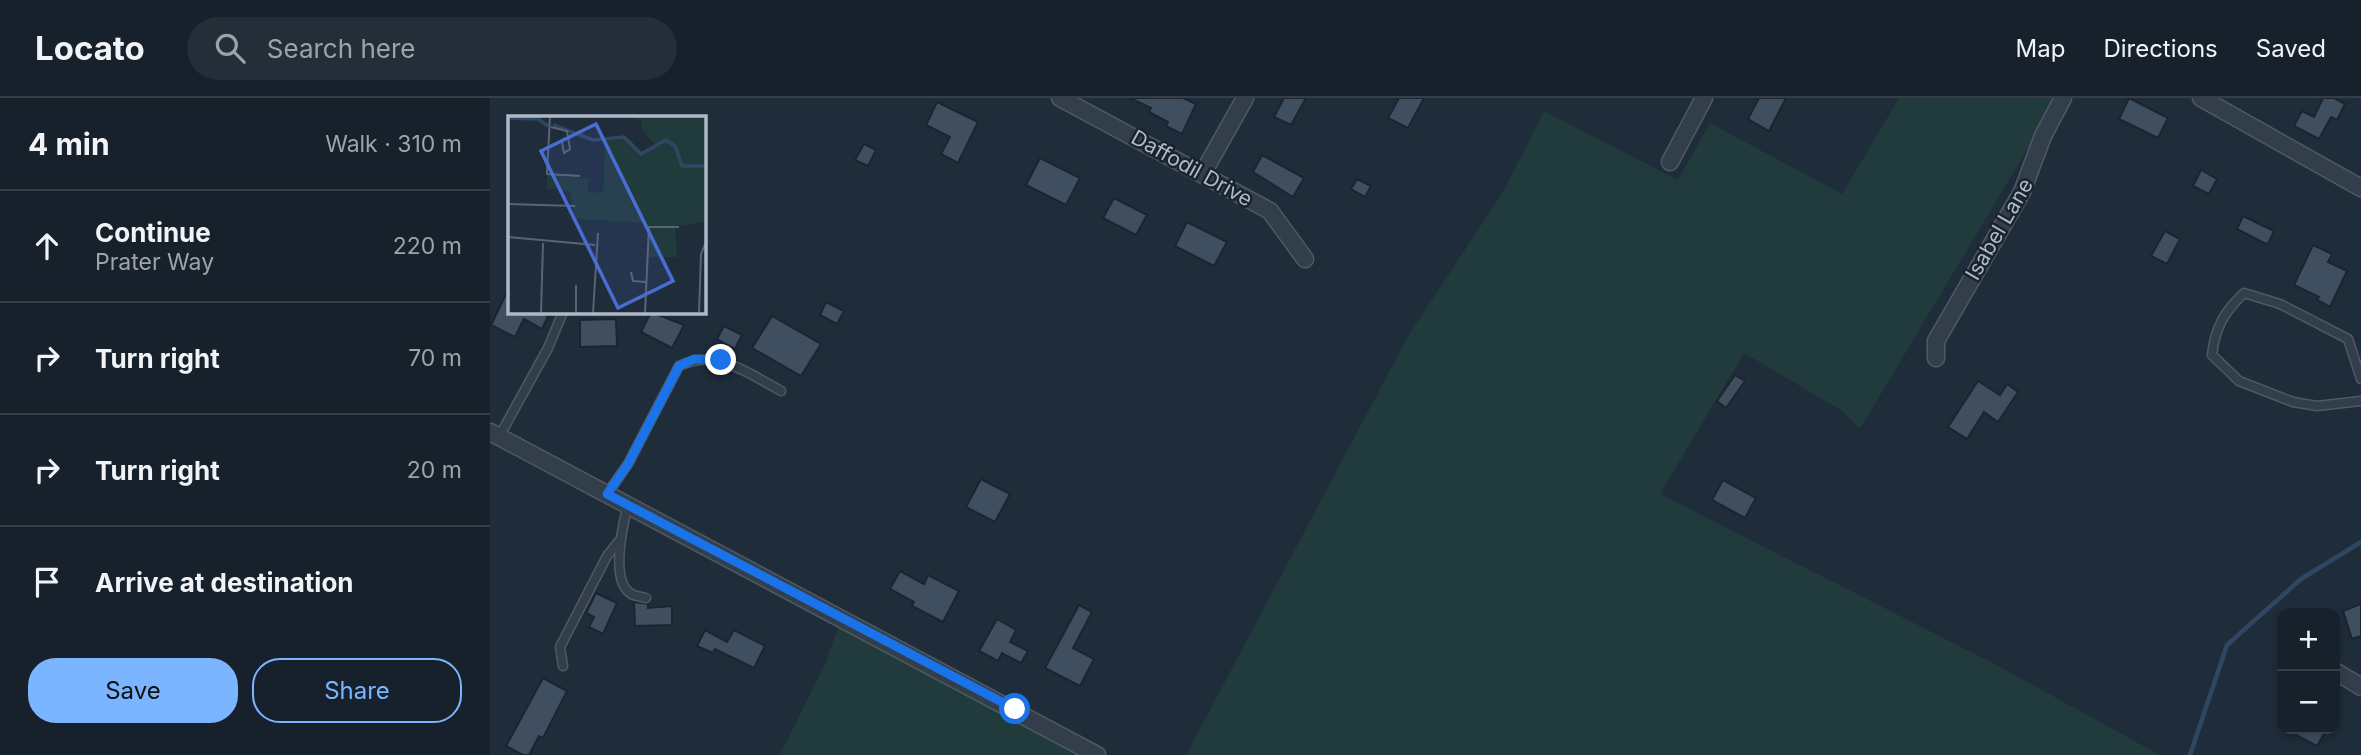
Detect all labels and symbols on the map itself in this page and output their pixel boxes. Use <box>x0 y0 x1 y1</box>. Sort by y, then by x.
inset map <box>508 116 705 313</box>
street label: Daffodil Drive <box>1127 124 1257 212</box>
street label: Isabel Lane <box>1960 174 2038 284</box>
route end <box>705 344 736 375</box>
route start <box>999 693 1030 724</box>

